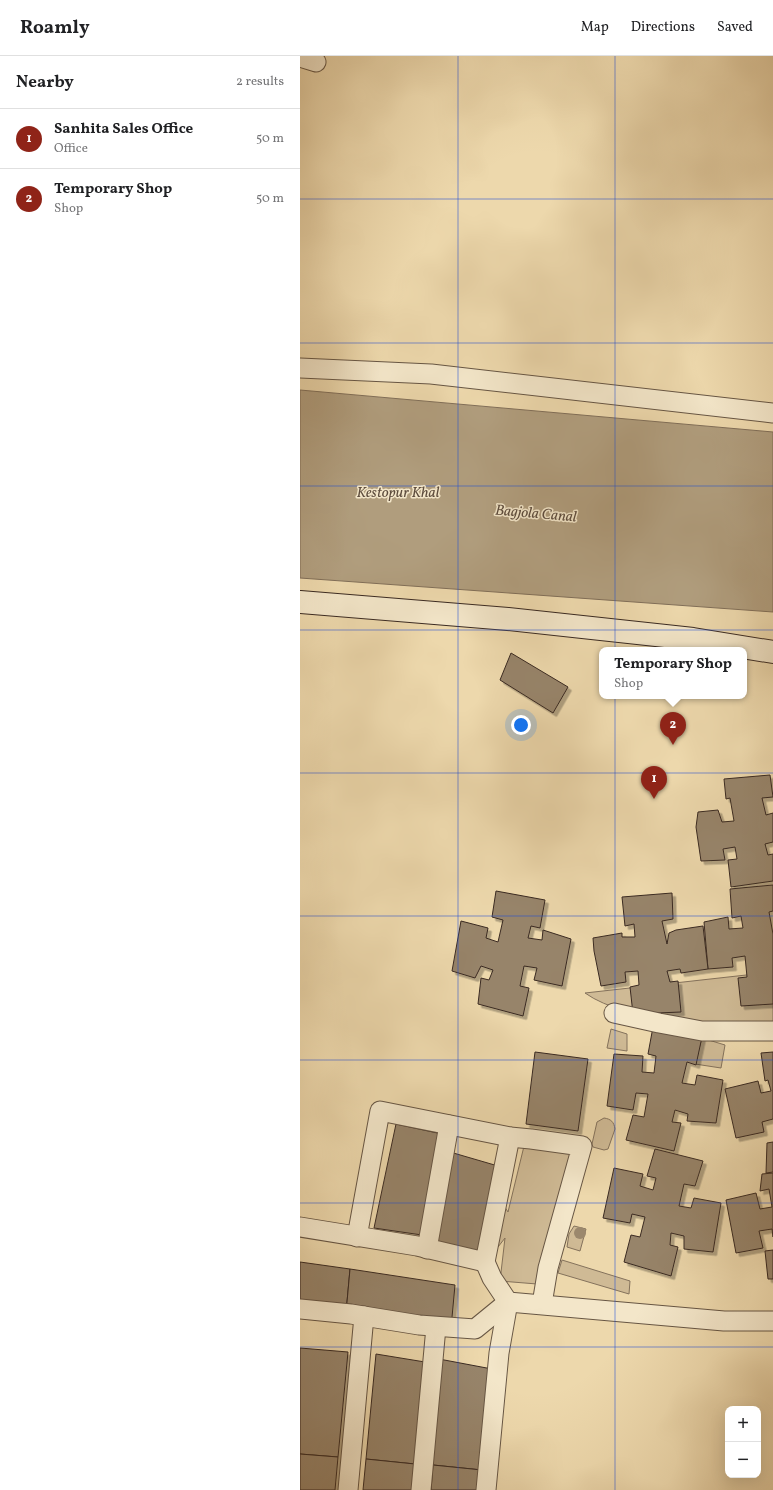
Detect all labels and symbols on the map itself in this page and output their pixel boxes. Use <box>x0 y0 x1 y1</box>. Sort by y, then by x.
water label: Kestopur Khal <box>357 483 440 504</box>
water label: Bagjola Canal <box>494 500 578 529</box>
pin: 2 <box>660 712 686 745</box>
your location <box>511 715 531 735</box>
pin: 1 <box>641 766 667 799</box>

